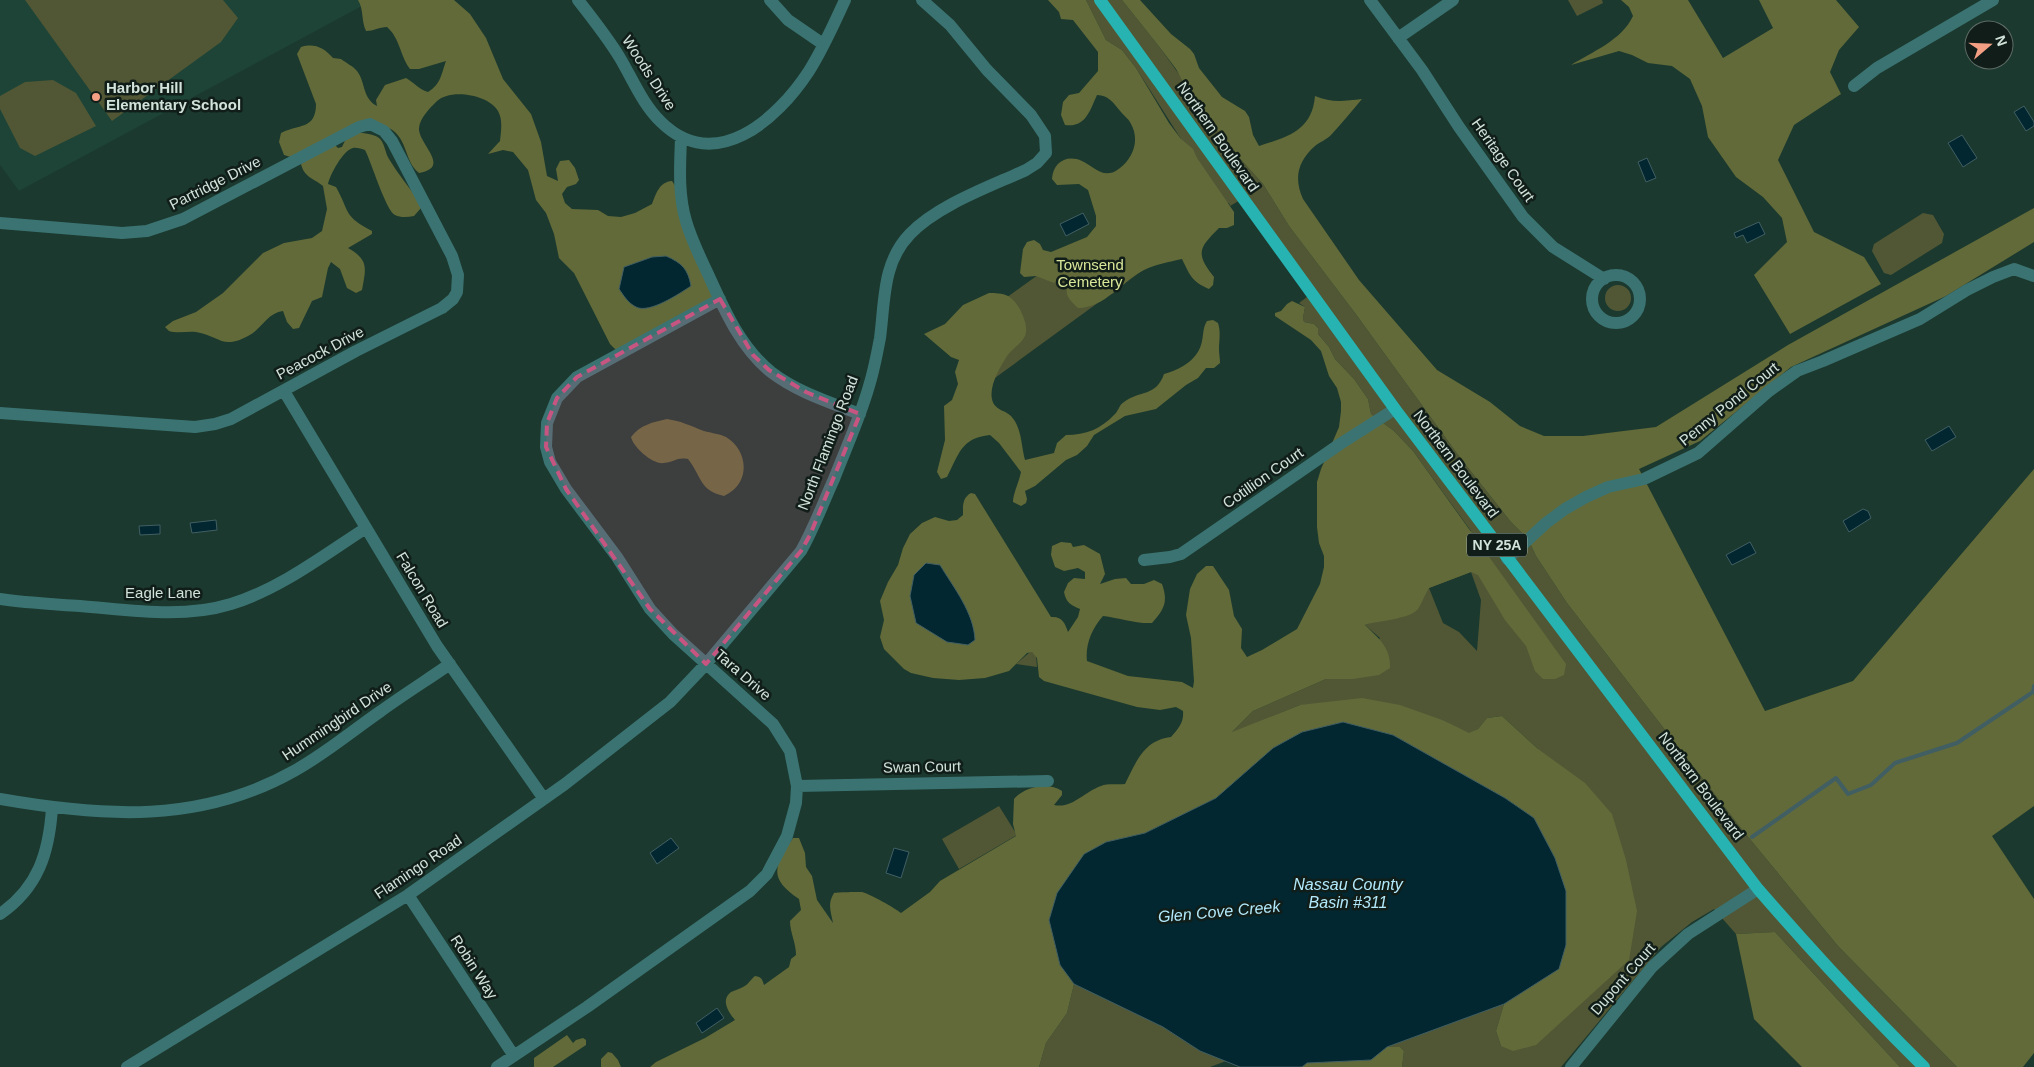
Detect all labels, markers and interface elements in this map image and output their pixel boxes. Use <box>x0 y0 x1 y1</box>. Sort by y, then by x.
north arrow <box>1964 20 2014 70</box>
street label: Woods Drive <box>619 32 680 113</box>
text: N <box>1992 33 2011 48</box>
place label: Harbor Hill Elementary School <box>106 79 241 113</box>
street label: Northern Boulevard <box>1174 79 1263 195</box>
marker: Harbor Hill Elementary School <box>90 91 102 103</box>
street label: Heritage Court <box>1468 115 1539 205</box>
street label: Partridge Drive <box>166 152 263 213</box>
park label: Townsend Cemetery <box>1056 256 1124 290</box>
street label: Peacock Drive <box>273 322 366 383</box>
street label: Penny Pond Court <box>1676 358 1782 449</box>
street label: North Flamingo Road <box>794 373 861 512</box>
street label: Northern Boulevard <box>1410 407 1502 521</box>
street label: Cotillion Court <box>1219 443 1307 512</box>
road number: NY 25A <box>1467 534 1527 556</box>
street label: Falcon Road <box>393 549 452 631</box>
street label: Eagle Lane <box>125 584 201 601</box>
street label: Tara Drive <box>712 646 775 703</box>
street label: Hummingbird Drive <box>279 678 395 764</box>
street label: Northern Boulevard <box>1655 729 1747 843</box>
street label: Swan Court <box>883 757 962 776</box>
street label: Flamingo Road <box>371 831 465 902</box>
water label: Nassau County Basin #311 <box>1293 876 1404 911</box>
water label: Glen Cove Creek <box>1157 898 1282 925</box>
street label: Robin Way <box>447 932 502 1002</box>
street label: Dupont Court <box>1587 939 1659 1018</box>

